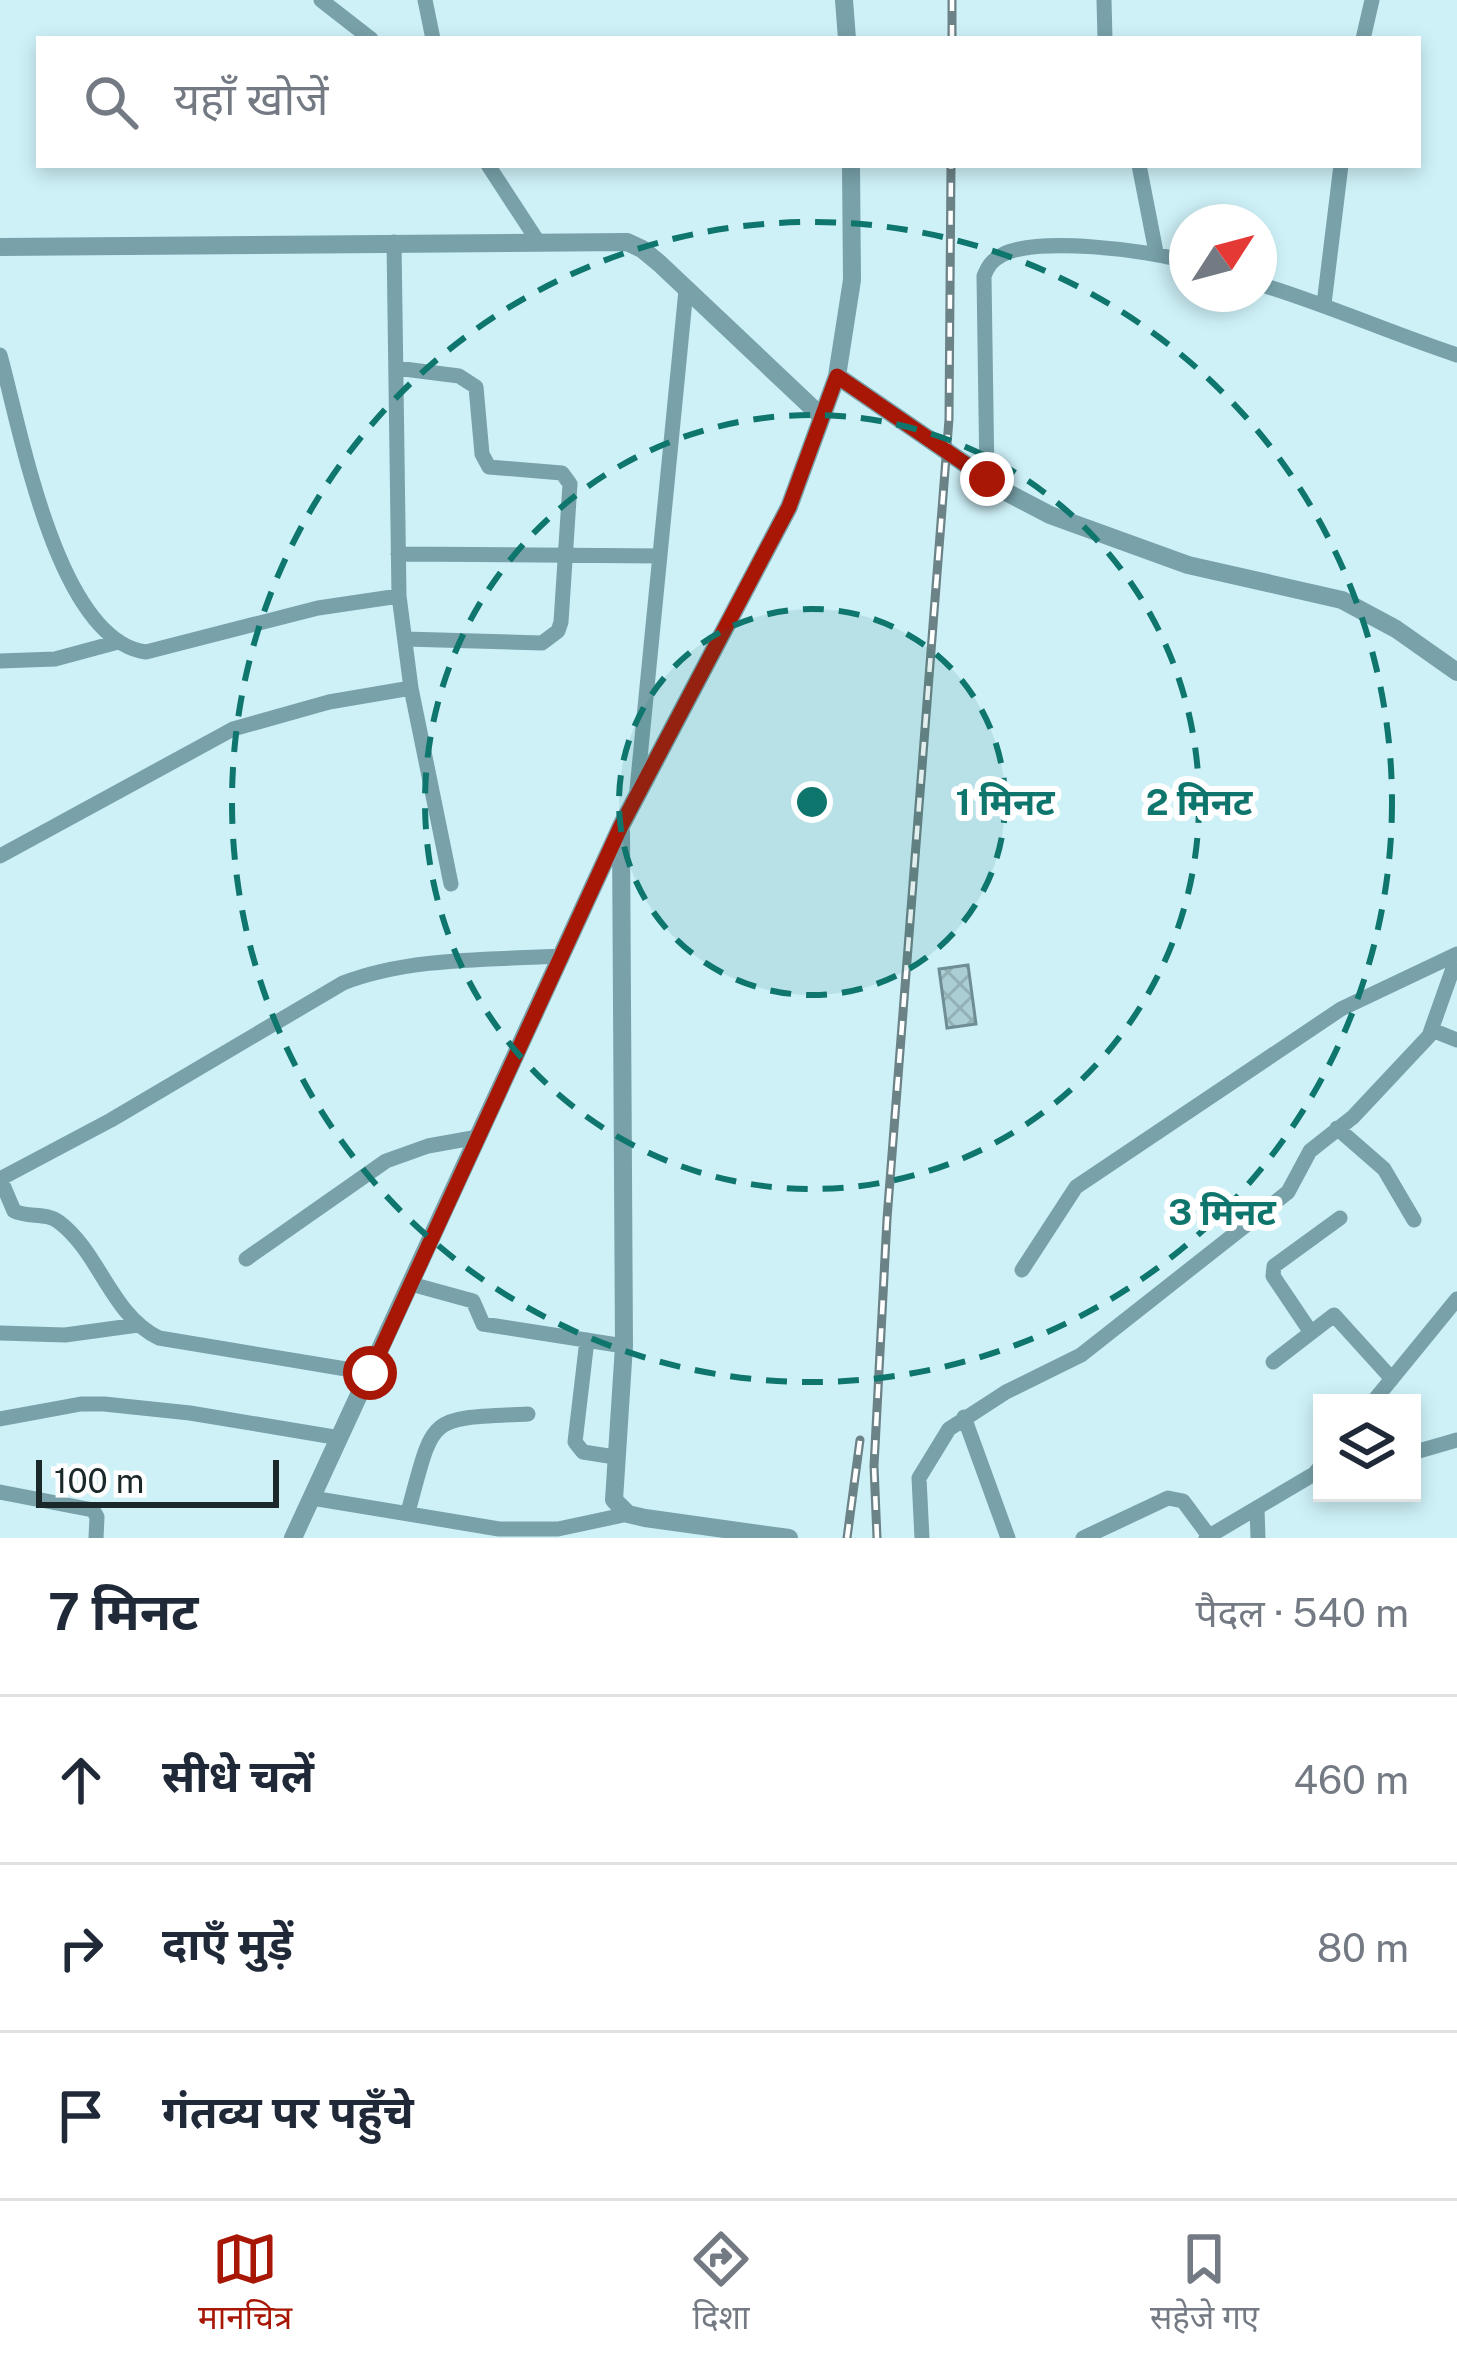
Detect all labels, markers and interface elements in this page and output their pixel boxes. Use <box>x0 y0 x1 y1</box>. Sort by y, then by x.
search box <box>36 36 1421 168</box>
icon: search <box>78 69 144 135</box>
text: यहाँ खोजें <box>174 72 328 125</box>
north arrow <box>1169 204 1277 312</box>
route end <box>960 452 1014 506</box>
centre of rings <box>791 781 833 823</box>
text: 1 मिनट <box>955 781 1055 823</box>
text: 2 मिनट <box>1146 781 1253 823</box>
text: 3 मिनट <box>1168 1191 1276 1233</box>
route start <box>343 1346 397 1400</box>
map controls <box>1313 1394 1421 1502</box>
button: layers <box>1313 1394 1421 1502</box>
scale bar <box>36 1454 279 1507</box>
text: 100 m <box>54 1462 144 1500</box>
text: 7 मिनट <box>48 1582 198 1641</box>
text: पैदल · 540 m <box>1195 1590 1409 1636</box>
icon: ahead <box>48 1747 114 1813</box>
text: सीधे चलें <box>162 1749 314 1802</box>
text: 460 m <box>1293 1757 1409 1803</box>
icon: right <box>48 1915 114 1981</box>
text: दाएँ मुड़ें <box>162 1917 293 1970</box>
text: 80 m <box>1317 1925 1409 1971</box>
icon: arrive <box>48 2083 114 2149</box>
text: गंतव्य पर पहुँचे <box>162 2085 414 2138</box>
tab: मानचित्र <box>198 2226 292 2342</box>
tab: दिशा <box>688 2226 754 2342</box>
tab: सहेजे गए <box>1150 2226 1259 2342</box>

